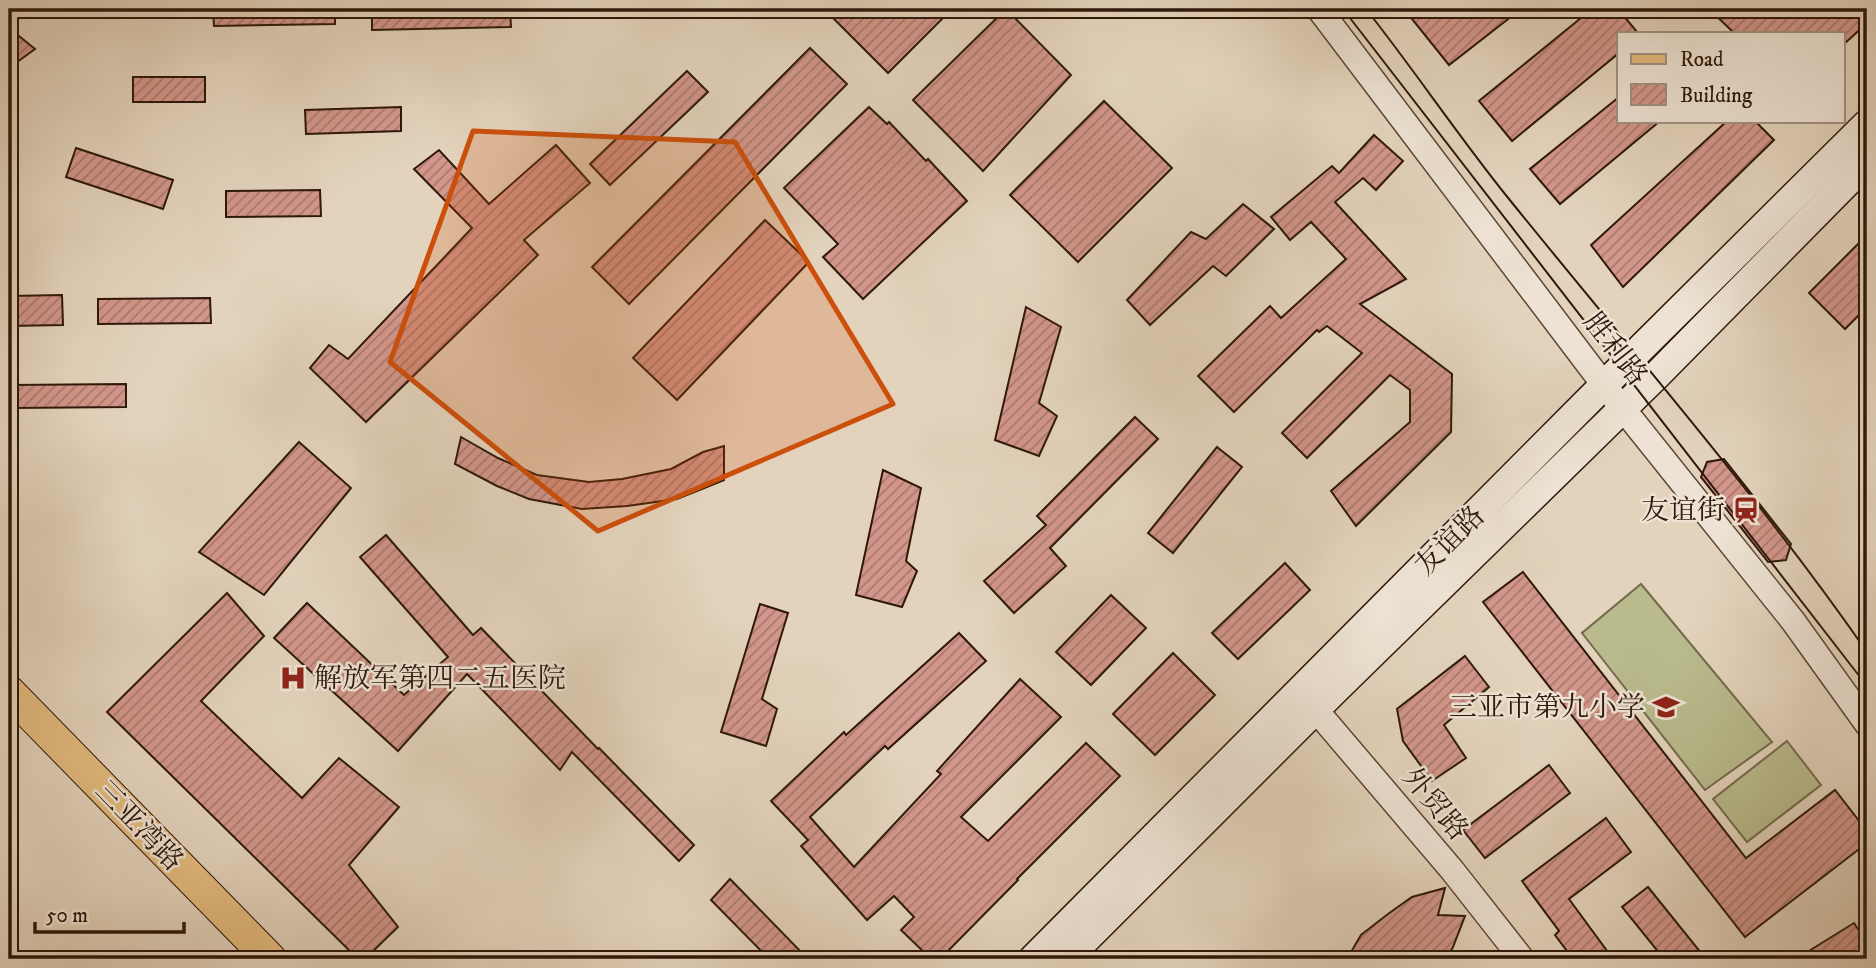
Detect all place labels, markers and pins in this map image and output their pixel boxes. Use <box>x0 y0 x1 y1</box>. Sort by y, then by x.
place label: 友谊街 <box>1641 493 1725 528</box>
station icon: 友谊街 <box>1731 495 1761 525</box>
place label: 解放军第四二五医院 <box>314 661 566 696</box>
hospital icon: 解放军第四二五医院 <box>278 663 308 693</box>
place label: 三亚市第九小学 <box>1449 690 1645 725</box>
school or university icon: 三亚市第九小学 <box>1651 692 1681 722</box>

